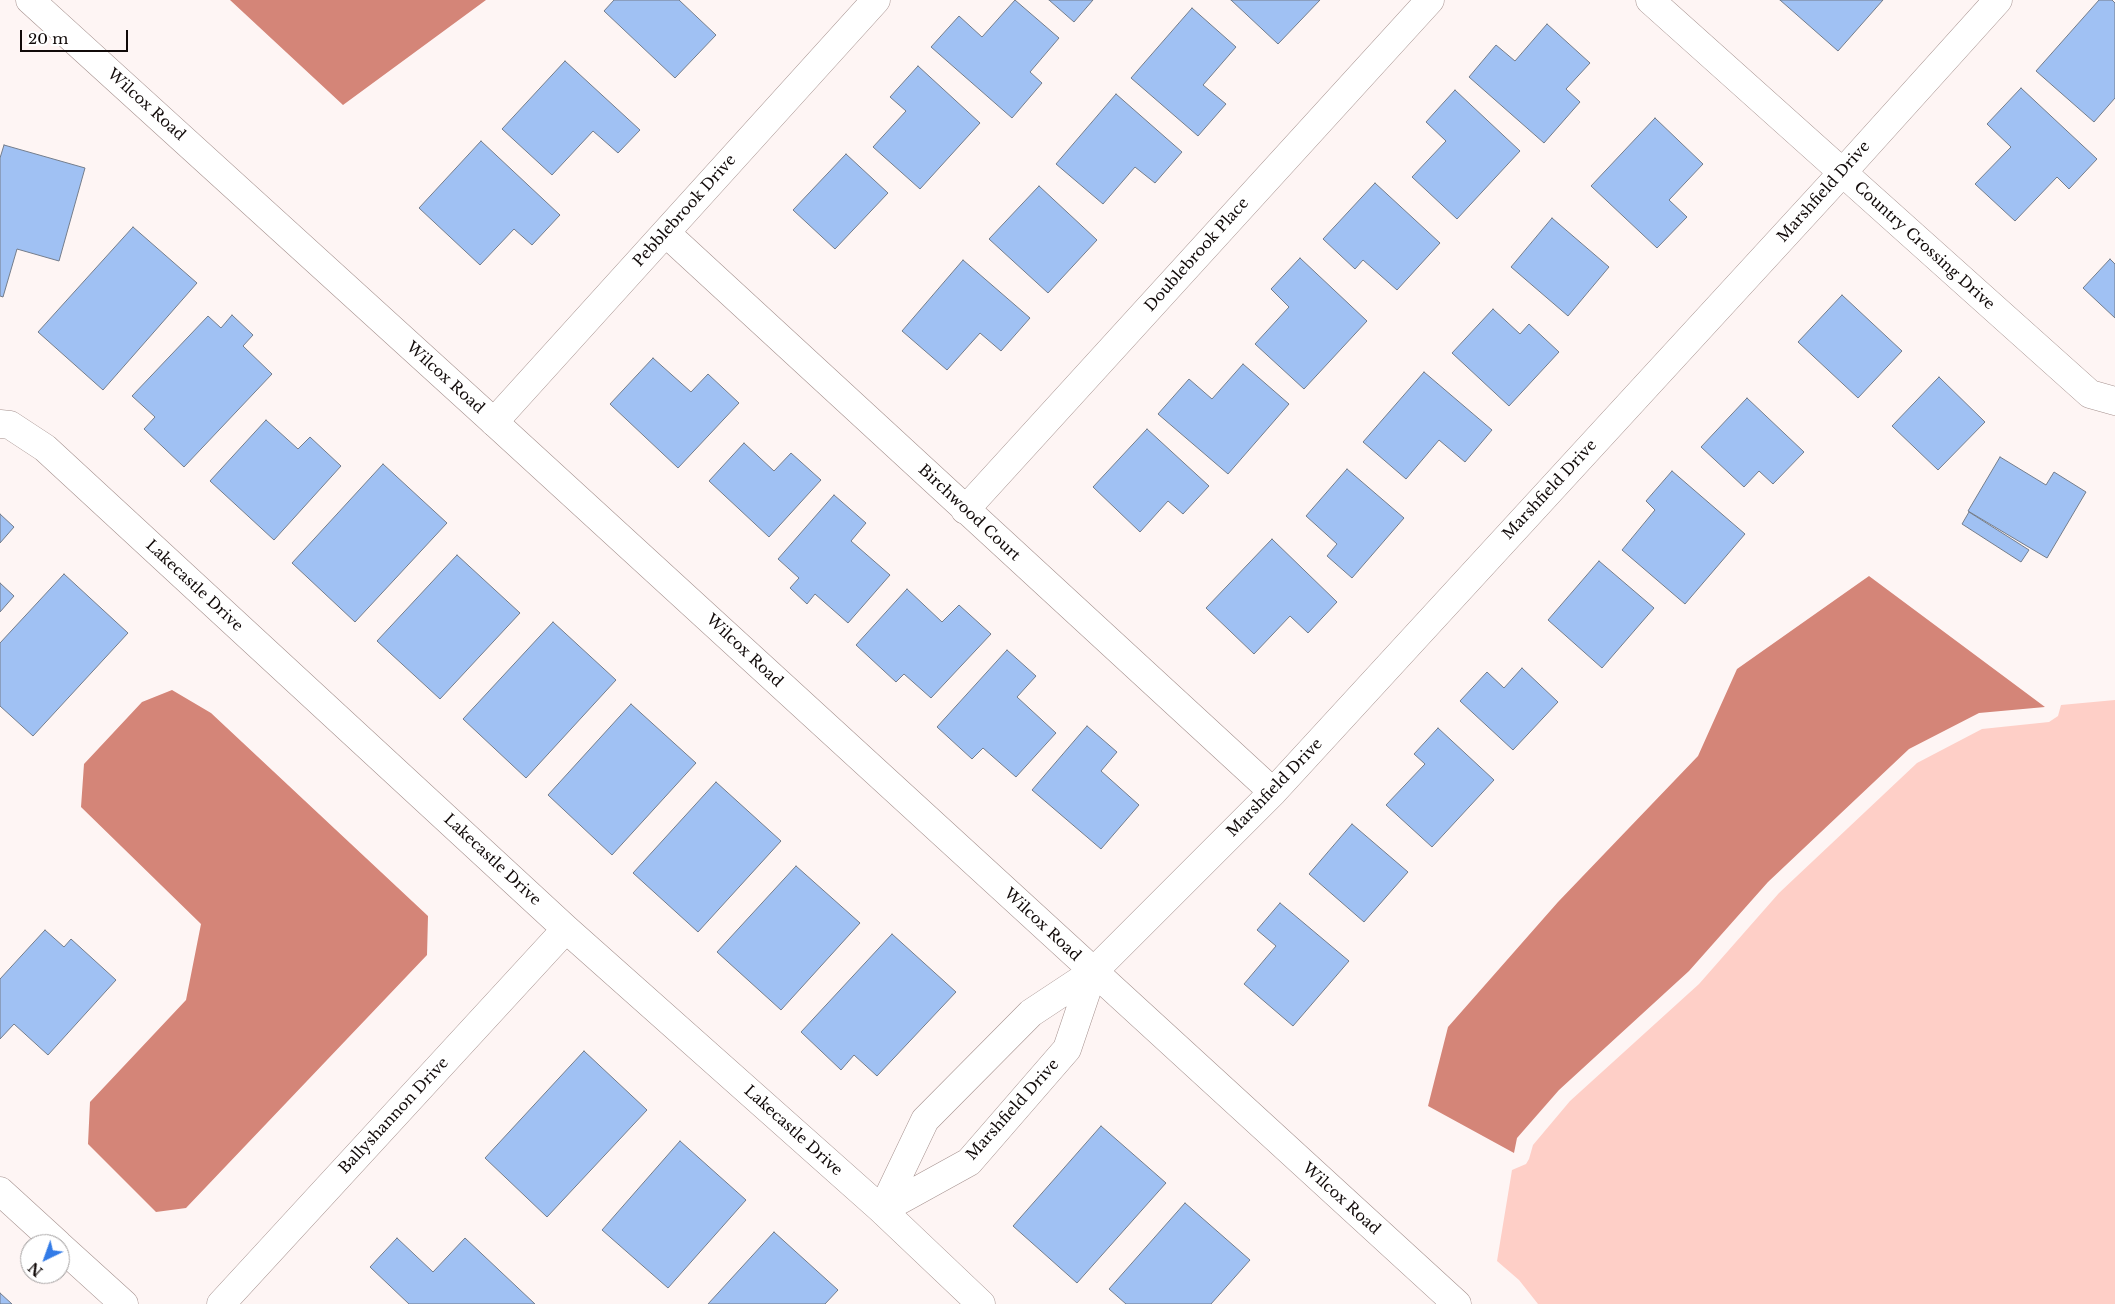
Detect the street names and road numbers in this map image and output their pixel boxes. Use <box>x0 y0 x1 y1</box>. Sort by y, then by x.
street label: Wilcox Road <box>103 65 189 145</box>
street label: Marshfield Drive <box>1774 138 1874 246</box>
street label: Pebblebrook Drive <box>630 151 740 271</box>
street label: Country Crossing Drive <box>1850 178 1998 314</box>
street label: Doublebrook Place <box>1141 195 1253 315</box>
street label: Wilcox Road <box>402 338 488 418</box>
street label: Marshfield Drive <box>1499 437 1601 543</box>
street label: Birchwood Court <box>914 461 1024 565</box>
street label: Lakecastle Drive <box>142 536 246 636</box>
street label: Wilcox Road <box>702 611 786 691</box>
street label: Marshfield Drive <box>1224 735 1326 841</box>
street label: Lakecastle Drive <box>440 810 544 910</box>
street label: Wilcox Road <box>1000 885 1084 965</box>
street label: Ballyshannon Drive <box>335 1054 453 1178</box>
street label: Marshfield Drive <box>963 1056 1063 1164</box>
street label: Lakecastle Drive <box>740 1082 846 1180</box>
street label: Wilcox Road <box>1298 1159 1384 1239</box>

